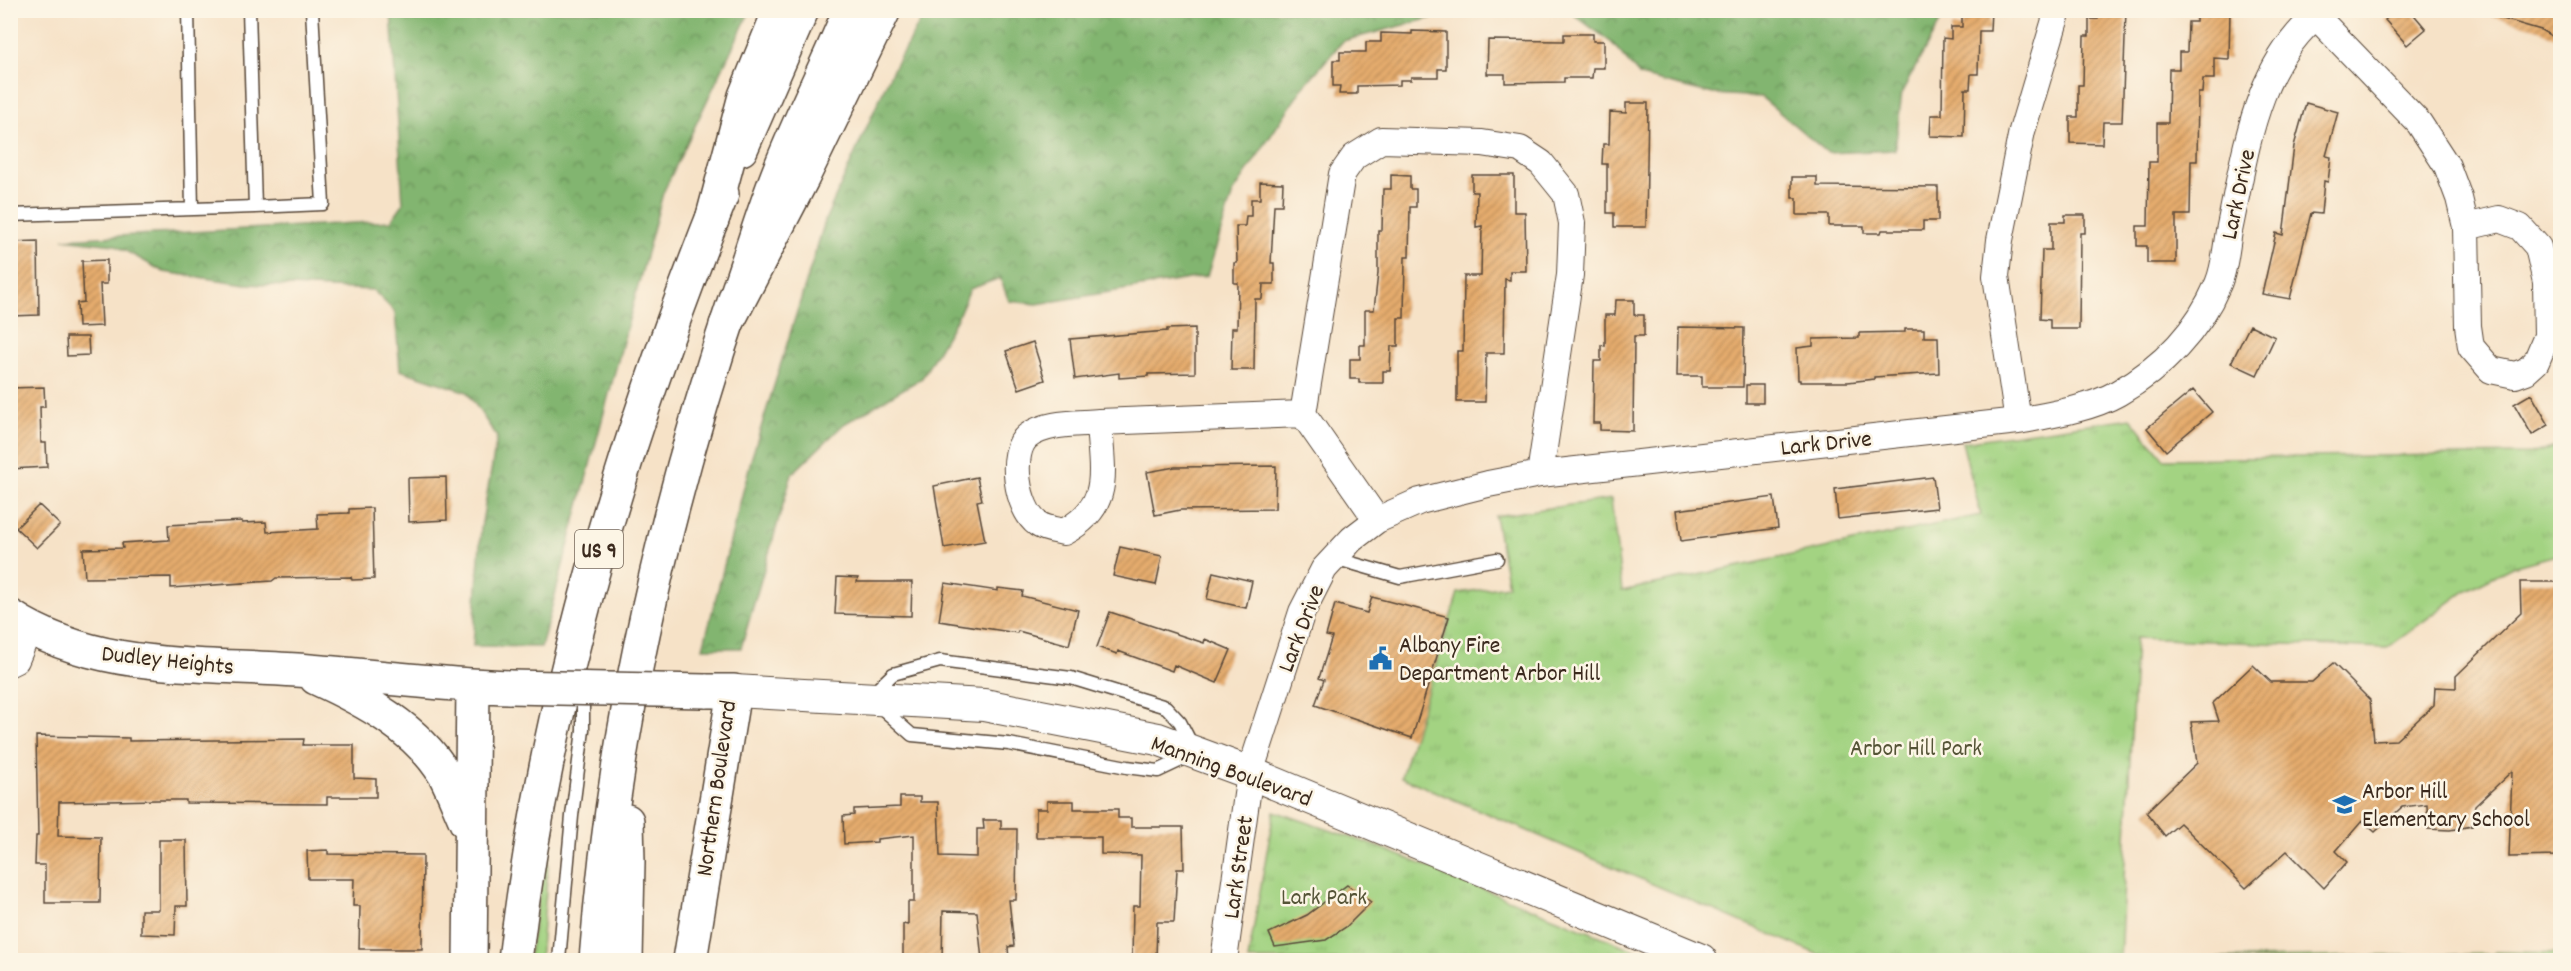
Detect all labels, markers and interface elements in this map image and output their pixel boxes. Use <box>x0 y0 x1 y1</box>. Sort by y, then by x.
street label: Lark Drive <box>2214 146 2266 243</box>
street label: Lark Drive <box>1779 423 1874 467</box>
road number: US 9 <box>575 530 623 568</box>
street label: Lark Drive <box>1271 580 1335 678</box>
place label: Albany Fire Department Arbor Hill <box>1399 630 1600 692</box>
street label: Dudley Heights <box>100 638 236 686</box>
public building icon: Albany Fire Department Arbor Hill <box>1368 645 1394 671</box>
street label: Northern Boulevard <box>689 698 747 879</box>
street label: Manning Boulevard <box>1146 728 1316 818</box>
park label: Arbor Hill Park <box>1850 733 1982 767</box>
place label: Arbor Hill Elementary School <box>2362 776 2530 838</box>
school or university icon: Arbor Hill Elementary School <box>2331 791 2357 817</box>
street label: Lark Street <box>1216 814 1264 921</box>
park label: Lark Park <box>1281 882 1367 916</box>

